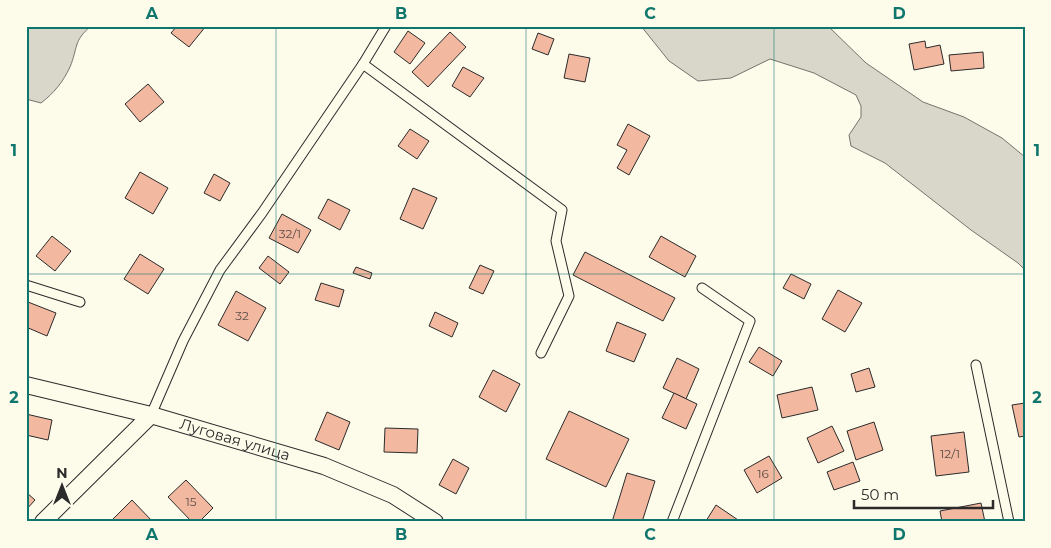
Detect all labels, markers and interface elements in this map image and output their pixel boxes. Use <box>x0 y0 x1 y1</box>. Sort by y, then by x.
text: A <box>145 4 159 23</box>
text: B <box>395 4 407 23</box>
text: C <box>644 4 656 23</box>
text: D <box>892 4 906 23</box>
text: 1 <box>11 141 17 160</box>
text: 1 <box>1034 141 1040 160</box>
house number: 32/1 <box>279 226 301 241</box>
house number: 32 <box>235 308 249 323</box>
text: 2 <box>9 388 19 407</box>
text: 2 <box>1032 388 1042 407</box>
street label: Луговая улица <box>178 414 293 465</box>
house number: 12/1 <box>940 446 960 461</box>
north arrow <box>38 460 88 510</box>
text: N <box>56 464 68 482</box>
house number: 16 <box>757 466 769 481</box>
scale bar <box>854 478 992 510</box>
text: 50 m <box>861 485 899 504</box>
house number: 15 <box>185 494 197 509</box>
text: A <box>145 525 159 544</box>
text: B <box>395 525 407 544</box>
text: C <box>644 525 656 544</box>
text: D <box>892 525 906 544</box>

